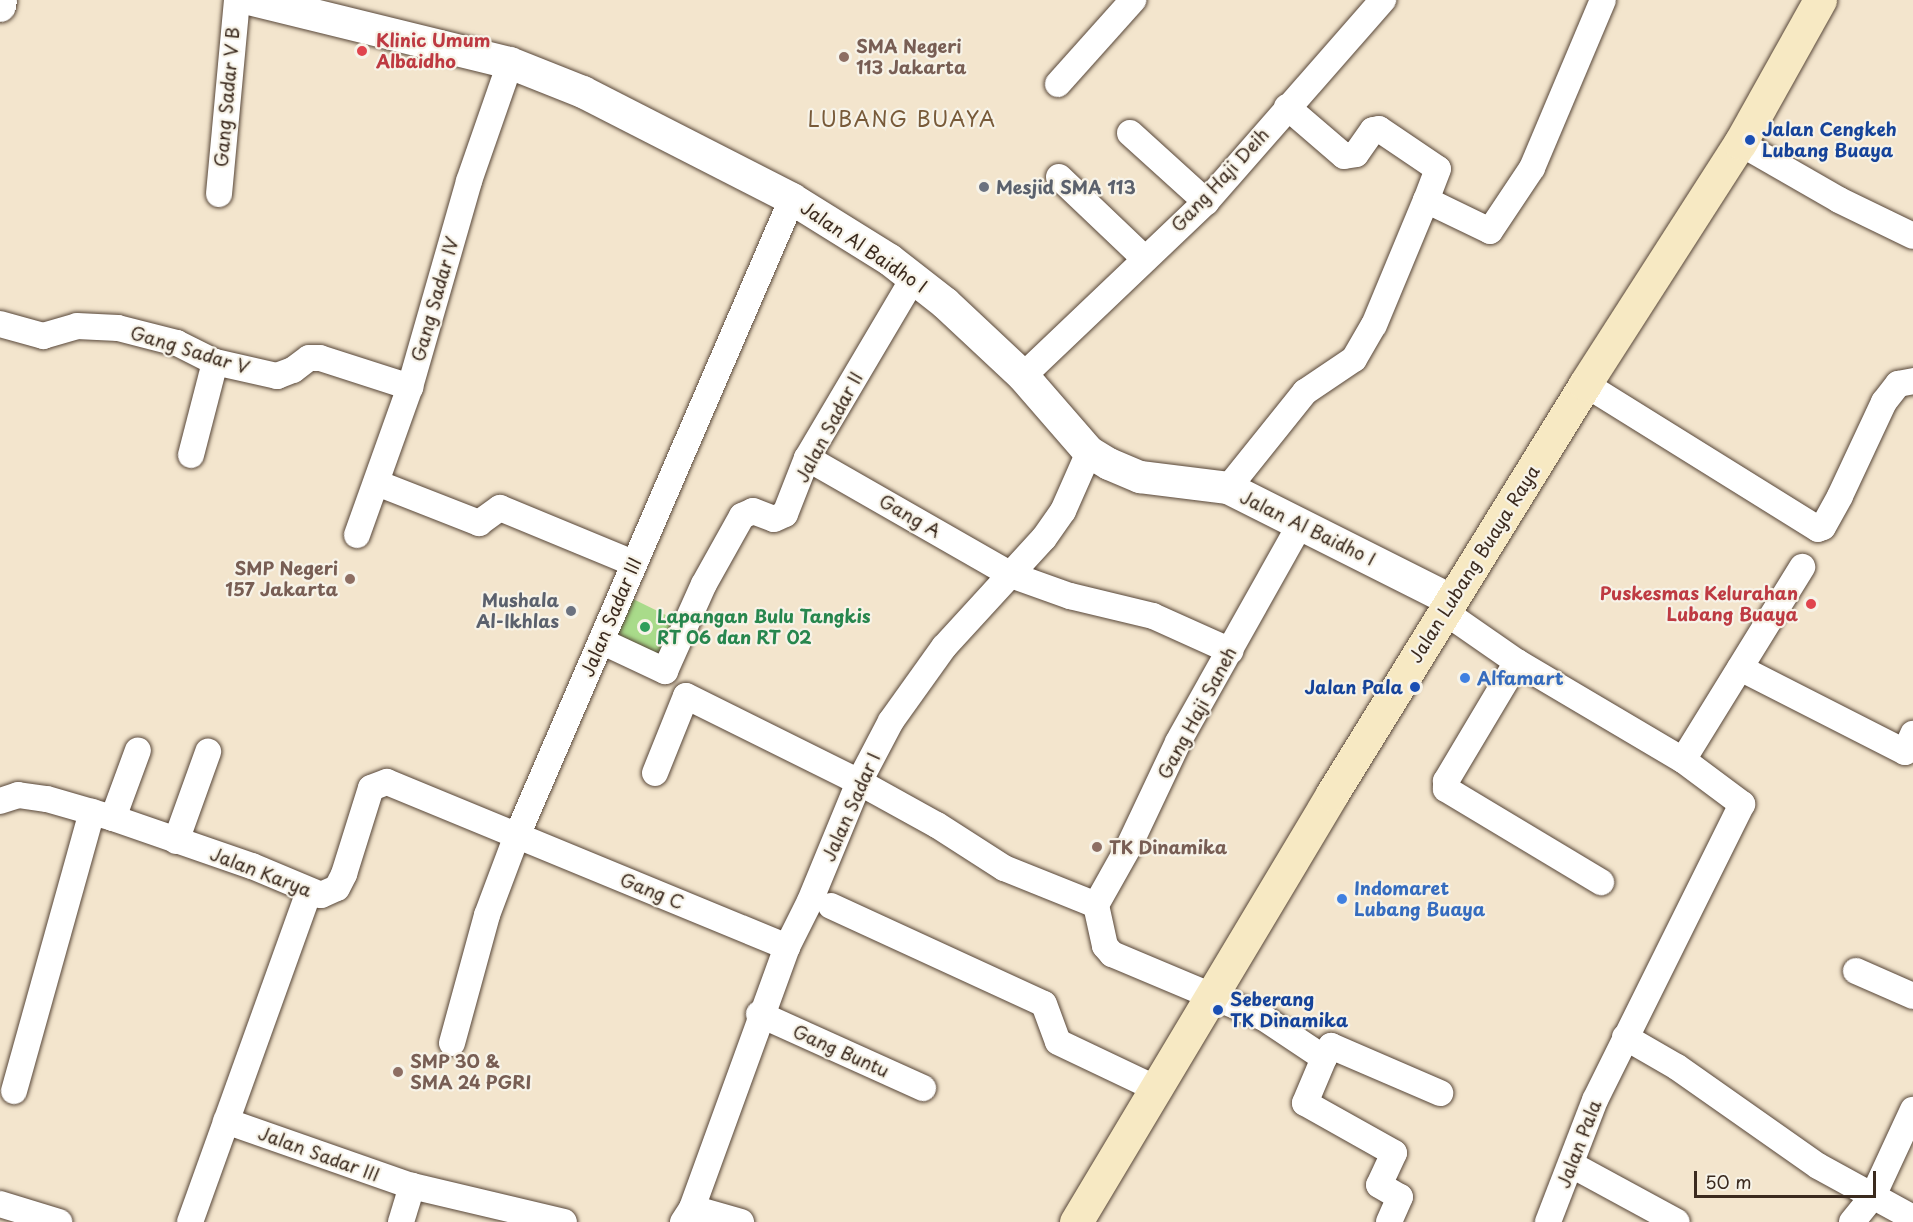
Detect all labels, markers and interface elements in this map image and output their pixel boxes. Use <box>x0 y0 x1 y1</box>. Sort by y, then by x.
street label: Gang Sadar V B <box>210 26 244 168</box>
place label: Klinic Umum Albaidho <box>376 30 490 72</box>
place label: SMA Negeri 113 Jakarta <box>856 36 968 78</box>
marker: Klinic Umum Albaidho <box>353 42 371 60</box>
marker: SMA Negeri 113 Jakarta <box>837 50 851 64</box>
district label: LUBANG BUAYA <box>806 105 998 131</box>
place label: Jalan Cengkeh Lubang Buaya <box>1762 119 1897 162</box>
street label: Gang Haji Deih <box>1167 124 1273 236</box>
marker: Jalan Cengkeh Lubang Buaya <box>1743 133 1757 147</box>
place label: Mesjid SMA 113 <box>996 176 1136 198</box>
marker: Mesjid SMA 113 <box>977 180 991 194</box>
street label: Jalan Al Baidho I <box>796 196 932 298</box>
street label: Gang Sadar IV <box>407 235 463 363</box>
street label: Gang Sadar V <box>128 322 252 378</box>
street label: Jalan Sadar II <box>791 368 867 486</box>
street label: Jalan Lubang Buaya Raya <box>1404 461 1544 667</box>
street label: Jalan Al Baidho I <box>1236 485 1380 571</box>
street label: Gang A <box>876 490 944 542</box>
street label: Jalan Sadar III <box>576 554 646 680</box>
place label: SMP Negeri 157 Jakarta <box>225 558 338 600</box>
marker: SMP Negeri 157 Jakarta <box>343 572 357 586</box>
place label: Puskesmas Kelurahan Lubang Buaya <box>1599 583 1798 626</box>
place label: Mushala Al-Ikhlas <box>476 590 559 632</box>
marker: Puskesmas Kelurahan Lubang Buaya <box>1802 595 1820 613</box>
marker: Mushala Al-Ikhlas <box>564 604 578 618</box>
place label: Lapangan Bulu Tangkis RT 06 dan RT 02 <box>657 606 871 648</box>
marker: Lapangan Bulu Tangkis RT 06 dan RT 02 <box>638 620 652 634</box>
street label: Gang Haji Saneh <box>1153 643 1241 783</box>
place label: Alfamart <box>1477 667 1564 689</box>
marker: Alfamart <box>1458 671 1472 685</box>
place label: Jalan Pala <box>1304 676 1403 698</box>
marker: Jalan Pala <box>1408 680 1422 694</box>
street label: Jalan Sadar I <box>817 749 885 865</box>
place label: TK Dinamika <box>1109 836 1229 858</box>
marker: TK Dinamika <box>1090 840 1104 854</box>
street label: Jalan Karya <box>207 843 315 901</box>
street label: Gang C <box>617 869 687 913</box>
place label: Indomaret Lubang Buaya <box>1354 878 1485 920</box>
marker: Indomaret Lubang Buaya <box>1335 892 1349 906</box>
place label: Seberang TK Dinamika <box>1230 989 1350 1032</box>
marker: Seberang TK Dinamika <box>1211 1003 1225 1017</box>
street label: Gang Buntu <box>789 1020 893 1082</box>
place label: SMP 30 & SMA 24 PGRI <box>410 1051 533 1094</box>
marker: SMP 30 & SMA 24 PGRI <box>391 1065 405 1079</box>
street label: Jalan Pala <box>1552 1097 1606 1191</box>
street label: Jalan Sadar III <box>255 1122 383 1186</box>
scale bar <box>1697 1159 1878 1197</box>
text: 50 m <box>1705 1168 1752 1195</box>

